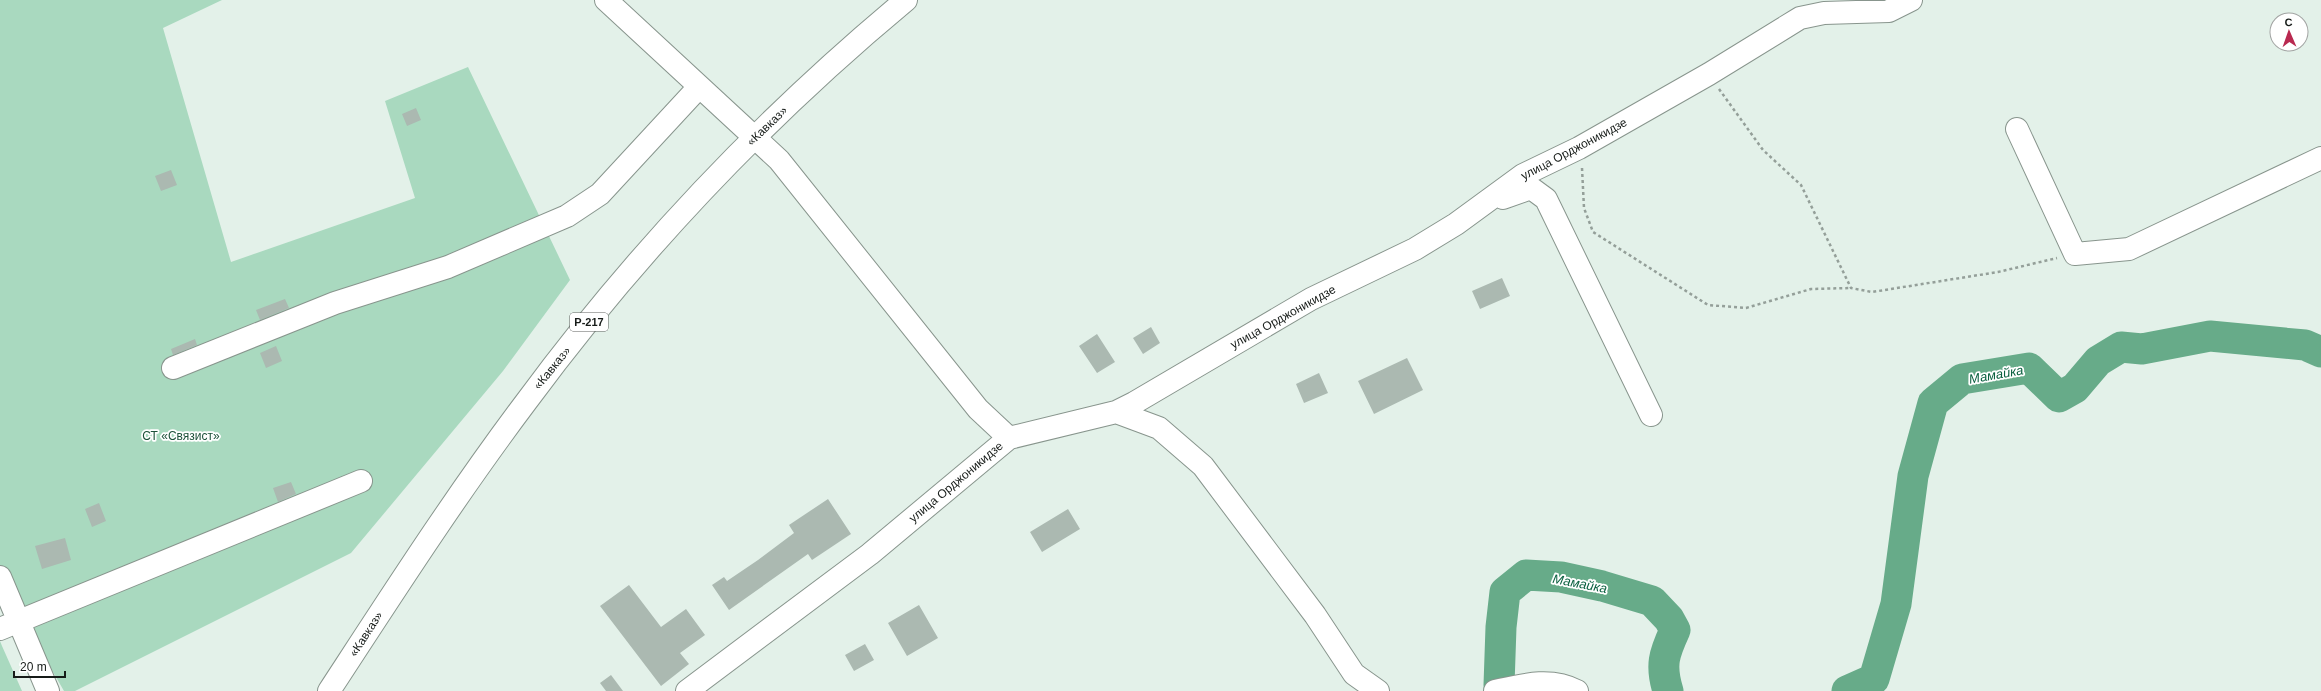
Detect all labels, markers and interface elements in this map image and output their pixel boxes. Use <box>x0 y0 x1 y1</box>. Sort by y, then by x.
north arrow <box>2269 12 2309 52</box>
text: С <box>2284 16 2293 28</box>
street label: «Кавказ» <box>744 103 790 149</box>
street label: улица Орджоникидзе <box>1519 115 1630 183</box>
street label: улица Орджоникидзе <box>1228 282 1338 352</box>
road number: Р-217 <box>570 313 608 331</box>
street label: «Кавказ» <box>531 344 574 392</box>
water label: Мамайка <box>1968 362 2024 387</box>
park label: СТ «Связист» <box>142 429 220 443</box>
street label: улица Орджоникидзе <box>906 438 1006 525</box>
water label: Мамайка <box>1552 571 1608 596</box>
street label: «Кавказ» <box>346 609 386 659</box>
scale bar <box>14 653 65 679</box>
text: 20 m <box>20 660 47 674</box>

